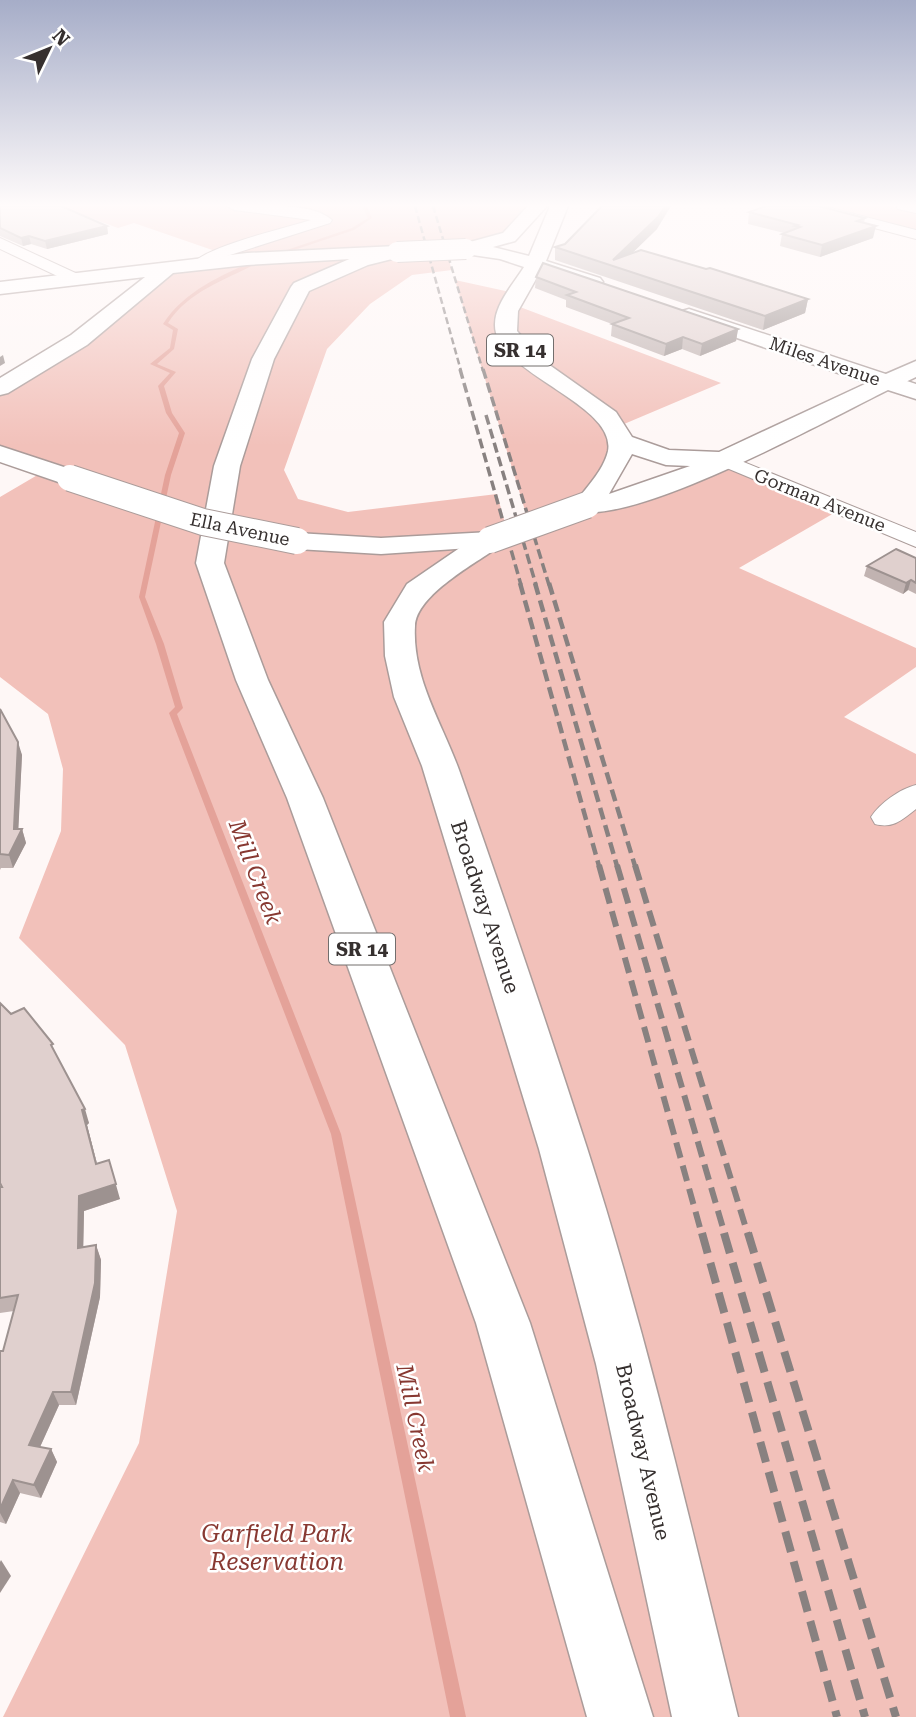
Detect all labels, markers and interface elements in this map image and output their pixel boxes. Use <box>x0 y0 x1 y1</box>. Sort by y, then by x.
north arrow <box>14 14 84 84</box>
text: N <box>48 25 75 51</box>
street label: Miles Avenue <box>767 332 883 390</box>
road number: SR 14 <box>487 334 553 366</box>
street label: Gorman Avenue <box>751 464 889 536</box>
street label: Ella Avenue <box>188 508 292 550</box>
water label: Mill Creek <box>222 815 287 928</box>
street label: Broadway Avenue <box>446 817 524 997</box>
road number: SR 14 <box>329 934 395 965</box>
water label: Mill Creek <box>390 1361 440 1475</box>
street label: Broadway Avenue <box>611 1361 675 1543</box>
park label: Garfield Park Reservation <box>202 1520 352 1576</box>

